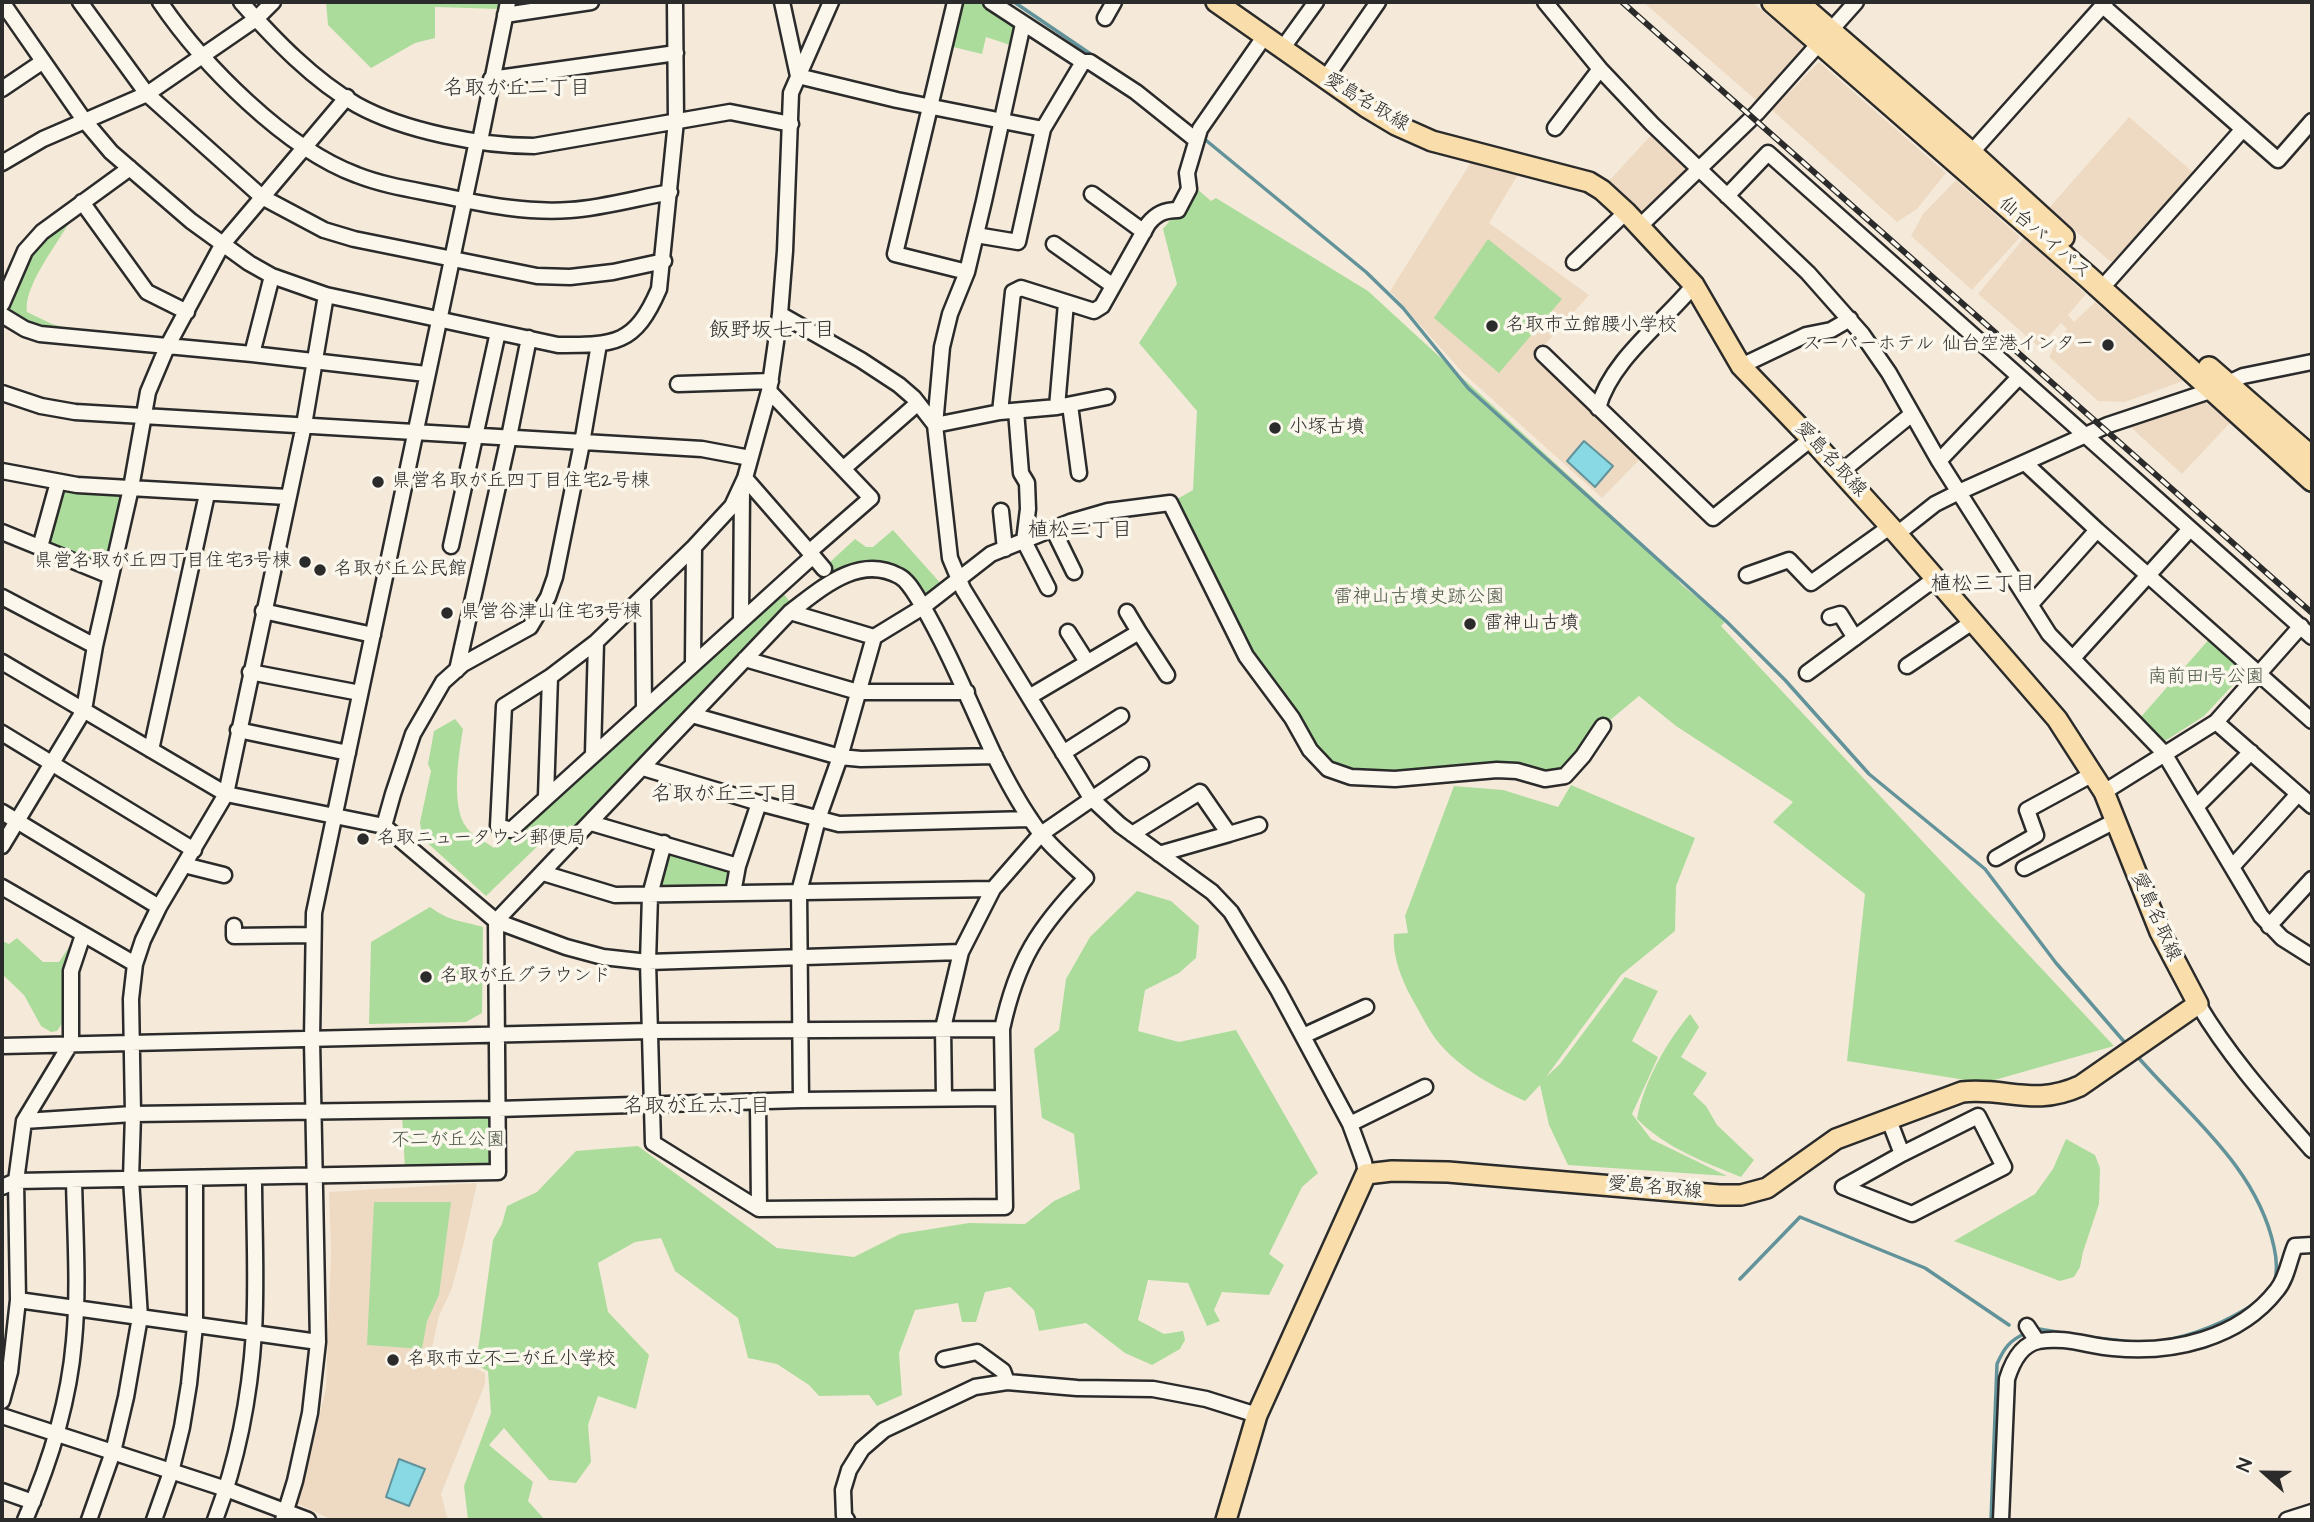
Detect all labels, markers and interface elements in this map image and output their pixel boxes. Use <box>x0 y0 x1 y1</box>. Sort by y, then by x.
street label: 愛島名取線 <box>1319 69 1413 137</box>
district label: 名取が丘二丁目 <box>444 77 590 103</box>
street label: 仙台バイパス <box>1994 193 2094 285</box>
place label: 名取市立館腰小学校 <box>1506 315 1677 337</box>
marker: 名取市立館腰小学校 <box>1484 318 1500 334</box>
district label: 飯野坂七丁目 <box>709 319 835 345</box>
place label: スーパーホテル 仙台空港インター <box>1802 334 2094 356</box>
marker: スーパーホテル 仙台空港インター <box>2100 337 2116 353</box>
place label: 小塚古墳 <box>1289 417 1365 439</box>
street label: 愛島名取線 <box>1789 417 1871 503</box>
marker: 小塚古墳 <box>1267 420 1283 436</box>
place label: 県営名取が丘四丁目住宅2号棟 <box>392 471 650 493</box>
marker: 県営名取が丘四丁目住宅2号棟 <box>370 474 386 490</box>
district label: 植松二丁目 <box>1028 519 1132 545</box>
place label: 県営名取が丘四丁目住宅3号棟 <box>34 551 291 573</box>
marker: 県営名取が丘四丁目住宅3号棟 <box>297 554 313 570</box>
place label: 名取が丘公民館 <box>334 559 467 581</box>
marker: 名取が丘公民館 <box>312 562 328 578</box>
district label: 植松三丁目 <box>1931 573 2035 599</box>
park label: 雷神山古墳史跡公園 <box>1334 587 1504 609</box>
place label: 県営谷津山住宅3号棟 <box>461 602 642 624</box>
marker: 県営谷津山住宅3号棟 <box>439 605 455 621</box>
place label: 雷神山古墳 <box>1484 613 1579 635</box>
marker: 雷神山古墳 <box>1462 616 1478 632</box>
park label: 南前田1号公園 <box>2148 667 2264 689</box>
district label: 名取が丘三丁目 <box>652 783 798 809</box>
place label: 名取ニュータウン郵便局 <box>377 828 586 850</box>
marker: 名取ニュータウン郵便局 <box>355 831 371 847</box>
street label: 愛島名取線 <box>2125 869 2185 965</box>
place label: 名取が丘グラウンド <box>440 966 611 988</box>
marker: 名取が丘グラウンド <box>418 969 434 985</box>
district label: 名取が丘六丁目 <box>624 1095 770 1121</box>
park label: 不二が丘公園 <box>391 1130 505 1152</box>
street label: 愛島名取線 <box>1607 1174 1703 1204</box>
place label: 名取市立不二が丘小学校 <box>407 1349 616 1371</box>
marker: 名取市立不二が丘小学校 <box>385 1352 401 1368</box>
north arrow <box>2230 1438 2300 1508</box>
text: N <box>2230 1455 2260 1476</box>

